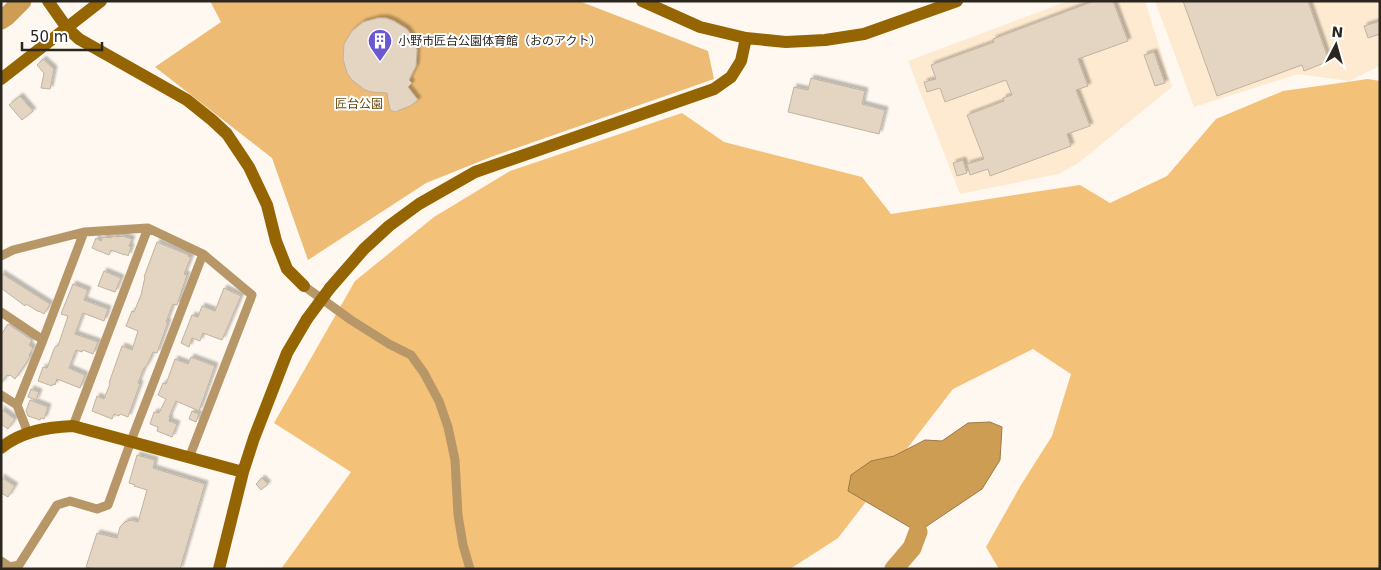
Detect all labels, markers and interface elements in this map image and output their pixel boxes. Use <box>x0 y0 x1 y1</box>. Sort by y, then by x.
scale bar <box>22 20 102 52</box>
north arrow <box>1311 20 1361 70</box>
text: N <box>1331 24 1344 41</box>
text: 50 m <box>30 28 68 46</box>
building icon: 小野市匠台公園体育館（おのアクト） <box>367 28 393 62</box>
place label: 小野市匠台公園体育館（おのアクト） <box>398 34 601 48</box>
park label: 匠台公園 <box>335 97 383 111</box>

